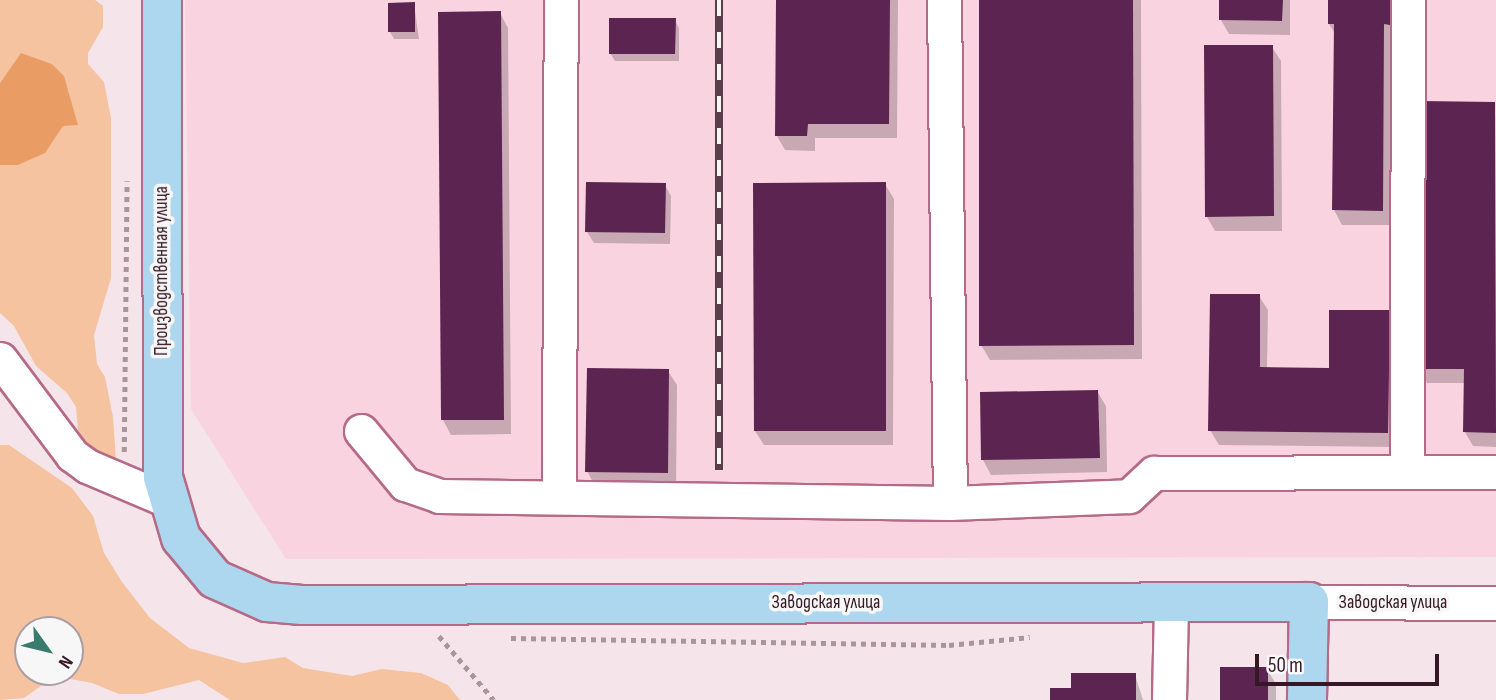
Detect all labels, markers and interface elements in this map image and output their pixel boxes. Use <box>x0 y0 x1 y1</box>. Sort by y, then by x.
street label: Производственная улица <box>151 186 173 356</box>
street label: Заводская улица <box>772 592 880 614</box>
street label: Заводская улица <box>1339 592 1447 614</box>
north arrow <box>14 616 84 686</box>
scale bar <box>1258 640 1442 684</box>
text: N <box>53 651 78 673</box>
text: 50 m <box>1268 653 1303 678</box>

